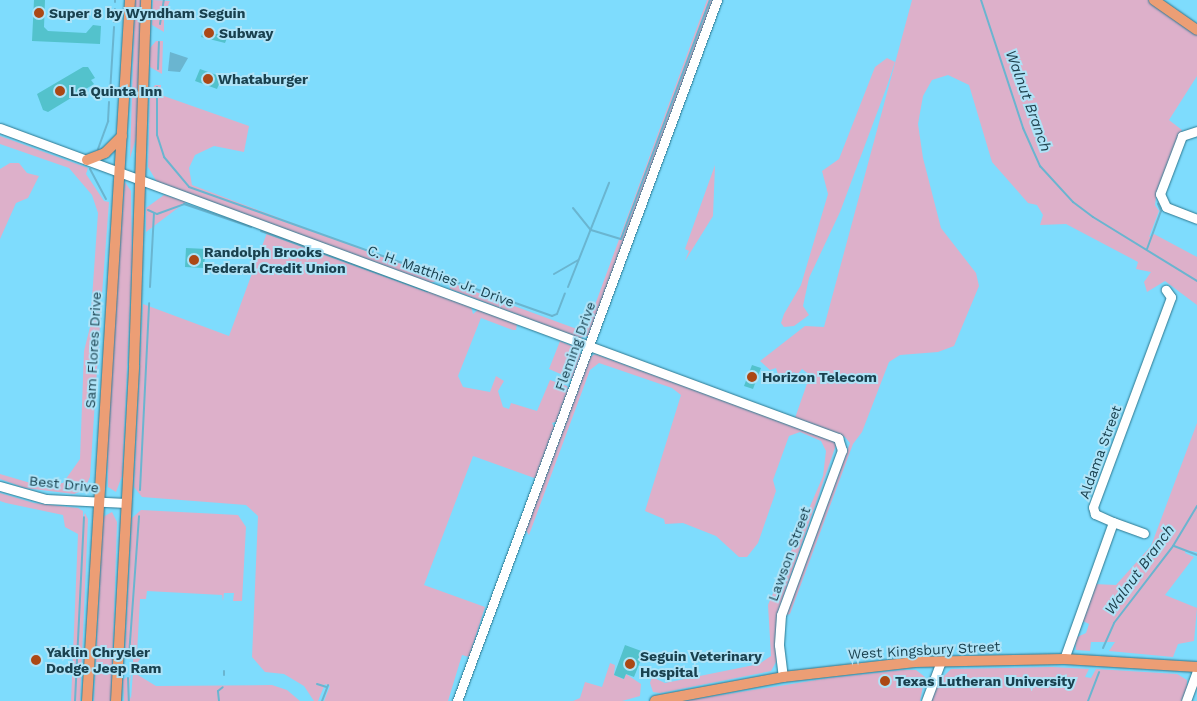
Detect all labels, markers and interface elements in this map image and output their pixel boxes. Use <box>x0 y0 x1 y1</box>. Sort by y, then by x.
place label: Super 8 by Wyndham Seguin <box>49 5 246 21</box>
marker: Super 8 by Wyndham Seguin <box>33 7 45 19</box>
place label: Subway <box>219 25 273 41</box>
marker: Subway <box>203 27 215 39</box>
water label: Walnut Branch <box>1001 48 1055 154</box>
place label: Whataburger <box>218 71 308 87</box>
marker: Whataburger <box>202 73 214 85</box>
place label: La Quinta Inn <box>70 83 162 99</box>
marker: La Quinta Inn <box>54 85 66 97</box>
street label: C. H. Matthies Jr. Drive <box>365 242 517 310</box>
place label: Randolph Brooks Federal Credit Union <box>204 244 346 276</box>
marker: Randolph Brooks Federal Credit Union <box>188 254 200 266</box>
street label: Sam Flores Drive <box>82 291 104 409</box>
street label: Fleming Drive <box>551 299 599 393</box>
place label: Horizon Telecom <box>762 369 877 385</box>
marker: Horizon Telecom <box>746 371 758 383</box>
street label: Aldama Street <box>1075 403 1125 501</box>
street label: Best Drive <box>28 472 100 496</box>
street label: Lawson Street <box>764 505 814 603</box>
water label: Walnut Branch <box>1101 521 1179 619</box>
street label: West Kingsbury Street <box>847 638 1001 662</box>
place label: Yaklin Chrysler Dodge Jeep Ram <box>46 644 162 676</box>
place label: Seguin Veterinary Hospital <box>640 648 762 680</box>
marker: Yaklin Chrysler Dodge Jeep Ram <box>30 654 42 666</box>
marker: Seguin Veterinary Hospital <box>624 658 636 670</box>
place label: Texas Lutheran University <box>895 673 1075 689</box>
marker: Texas Lutheran University <box>879 675 891 687</box>

